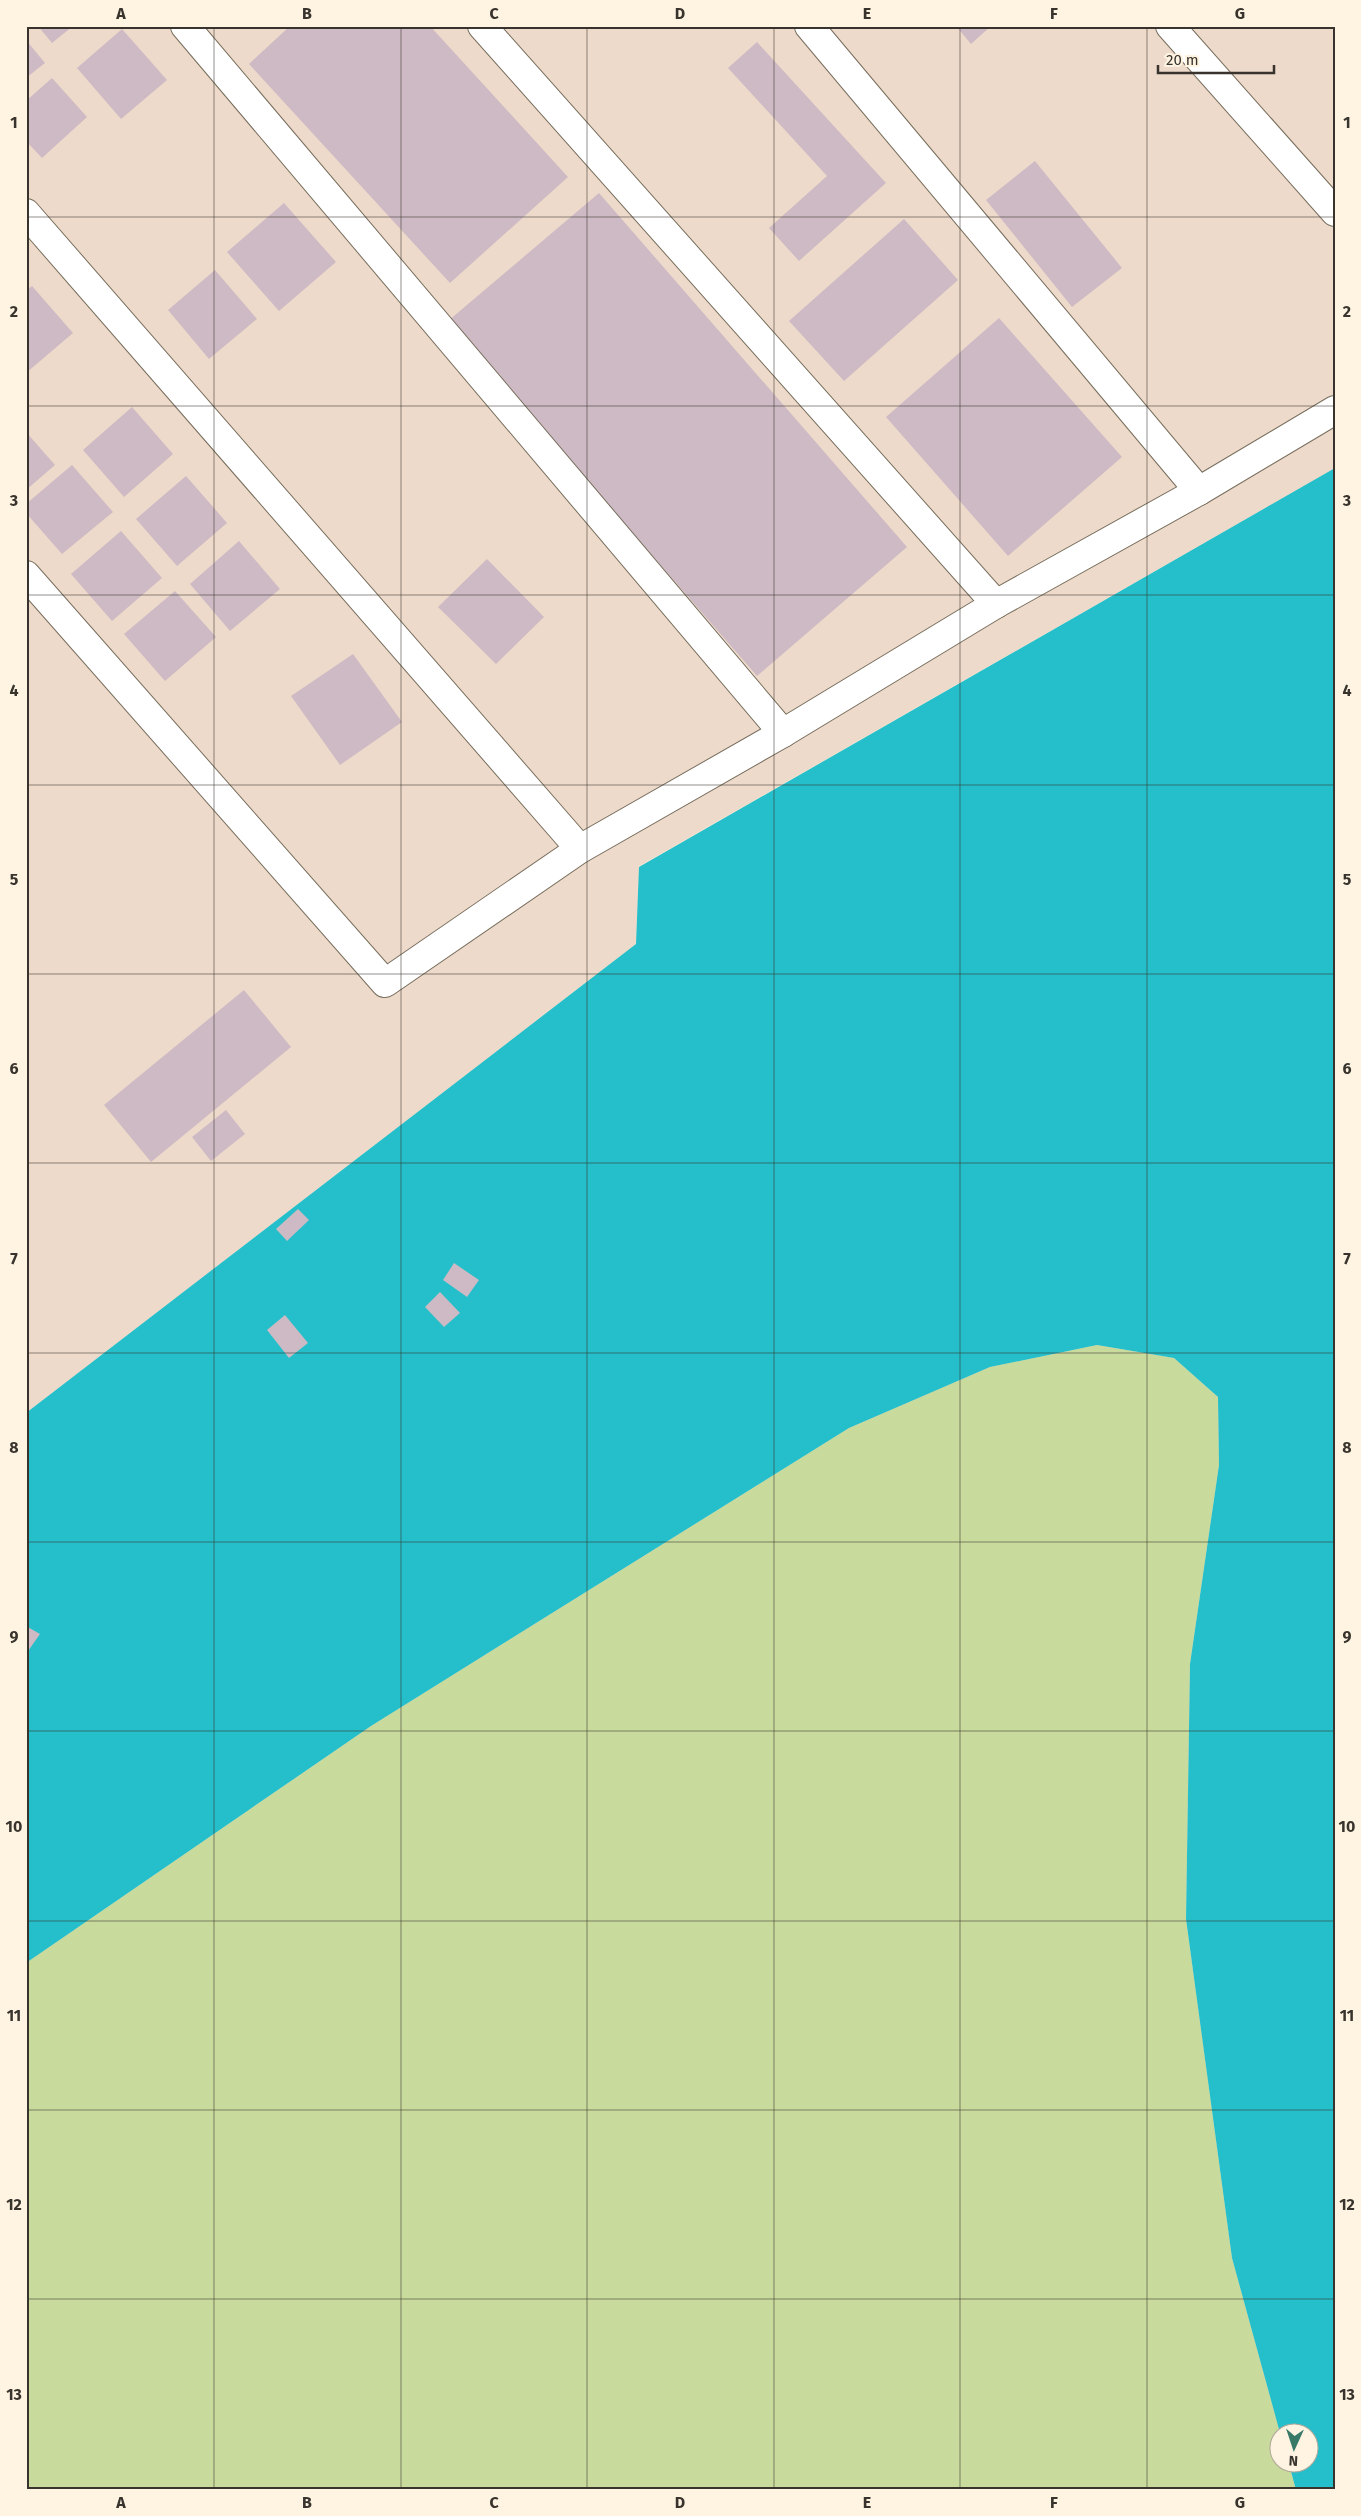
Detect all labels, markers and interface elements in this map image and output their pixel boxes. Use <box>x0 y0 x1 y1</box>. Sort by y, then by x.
text: A <box>115 4 126 23</box>
text: B <box>302 4 312 23</box>
text: C <box>489 4 499 23</box>
text: D <box>675 4 685 23</box>
text: E <box>863 4 871 23</box>
text: F <box>1050 4 1058 23</box>
text: G <box>1235 4 1245 23</box>
scale bar <box>1158 42 1275 74</box>
text: 20 m <box>1166 51 1199 69</box>
text: 1 <box>10 113 18 132</box>
text: 1 <box>1343 113 1351 132</box>
text: 2 <box>10 302 18 321</box>
text: 2 <box>1343 302 1351 321</box>
text: 3 <box>9 491 18 510</box>
text: 3 <box>1342 491 1351 510</box>
text: 4 <box>9 681 19 700</box>
text: 4 <box>1342 681 1352 700</box>
text: 5 <box>10 870 19 889</box>
text: 5 <box>1343 870 1352 889</box>
text: 6 <box>9 1059 19 1078</box>
text: 6 <box>1342 1059 1352 1078</box>
text: 7 <box>10 1249 18 1268</box>
text: 7 <box>1343 1249 1351 1268</box>
text: 8 <box>9 1438 19 1457</box>
text: 8 <box>1342 1438 1352 1457</box>
text: 9 <box>10 1627 19 1646</box>
text: 9 <box>1343 1627 1352 1646</box>
text: 10 <box>6 1817 22 1836</box>
text: 10 <box>1339 1817 1355 1836</box>
text: 11 <box>7 2006 21 2025</box>
text: 11 <box>1340 2006 1354 2025</box>
text: 12 <box>6 2195 22 2214</box>
text: 12 <box>1339 2195 1355 2214</box>
text: 13 <box>6 2385 22 2404</box>
text: 13 <box>1339 2385 1355 2404</box>
north arrow <box>1268 2424 1318 2474</box>
text: N <box>1288 2452 1298 2469</box>
text: A <box>115 2493 126 2512</box>
text: B <box>302 2493 312 2512</box>
text: C <box>489 2493 499 2512</box>
text: D <box>675 2493 685 2512</box>
text: E <box>863 2493 871 2512</box>
text: F <box>1050 2493 1058 2512</box>
text: G <box>1235 2493 1245 2512</box>

